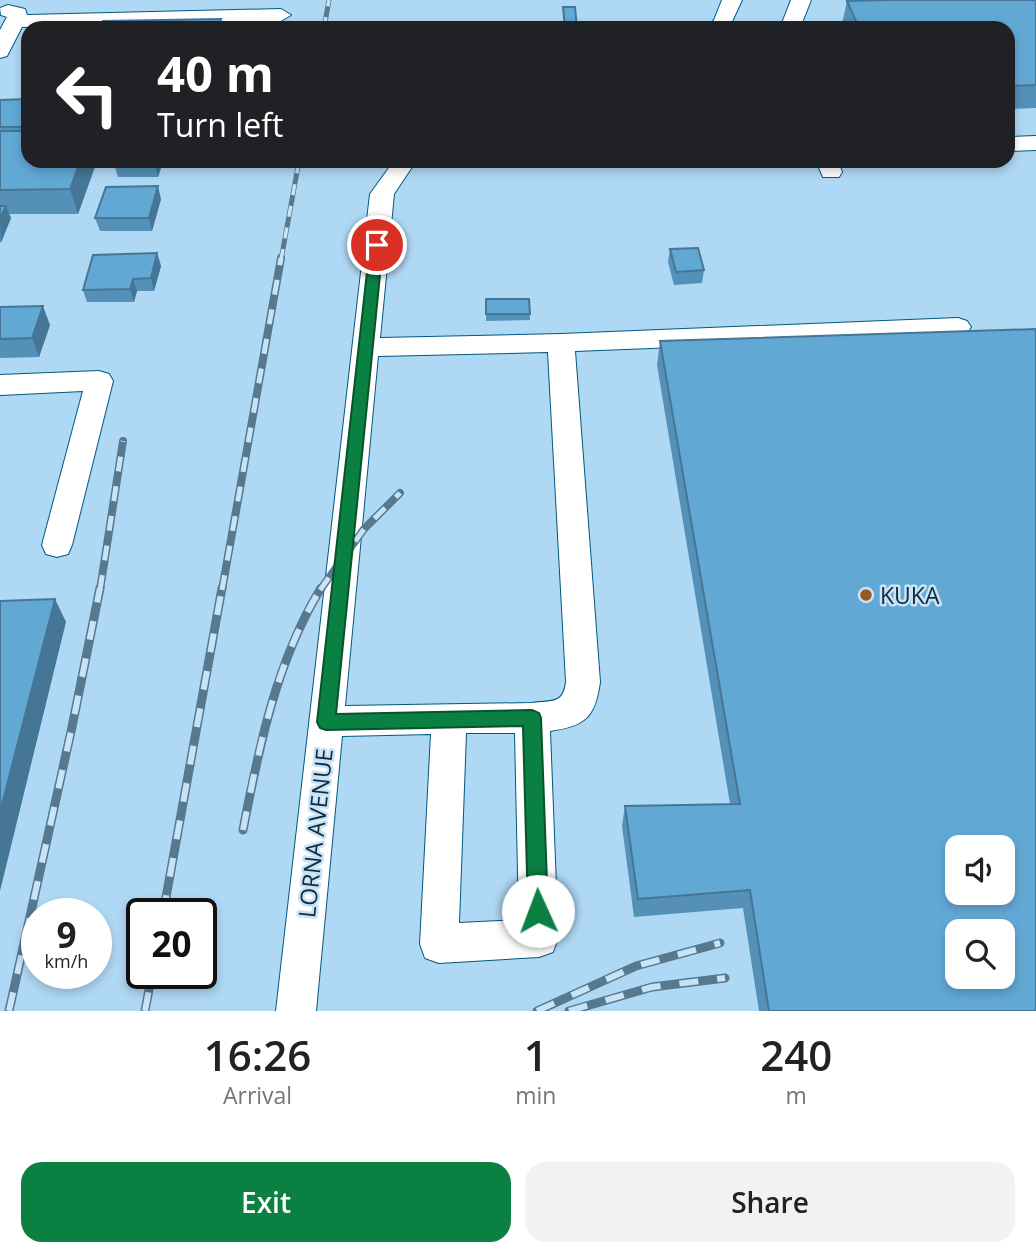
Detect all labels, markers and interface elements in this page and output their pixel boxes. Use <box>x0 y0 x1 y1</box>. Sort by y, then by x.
text: 40 m <box>157 40 274 106</box>
icon: left <box>42 49 133 140</box>
text: Turn left <box>157 103 283 146</box>
pin <box>347 215 407 275</box>
icon: arrive <box>358 226 396 264</box>
place label: KUKA <box>880 579 940 611</box>
marker: KUKA <box>858 587 874 603</box>
street label: LORNA AVENUE <box>290 747 340 919</box>
map controls <box>945 835 1015 989</box>
button: sound <box>945 835 1015 905</box>
position arrow <box>501 874 575 948</box>
speed limit sign: 20 <box>126 898 217 989</box>
text: 9 <box>56 911 77 958</box>
button: search <box>945 919 1015 989</box>
text: km/h <box>45 949 88 973</box>
text: 16:26 <box>204 1026 311 1083</box>
text: 1 <box>524 1026 548 1083</box>
text: 240 <box>760 1026 832 1083</box>
text: Arrival <box>223 1079 292 1111</box>
text: min <box>515 1079 556 1111</box>
text: m <box>786 1079 807 1111</box>
button: Exit <box>21 1162 511 1242</box>
button: Share <box>525 1162 1015 1242</box>

